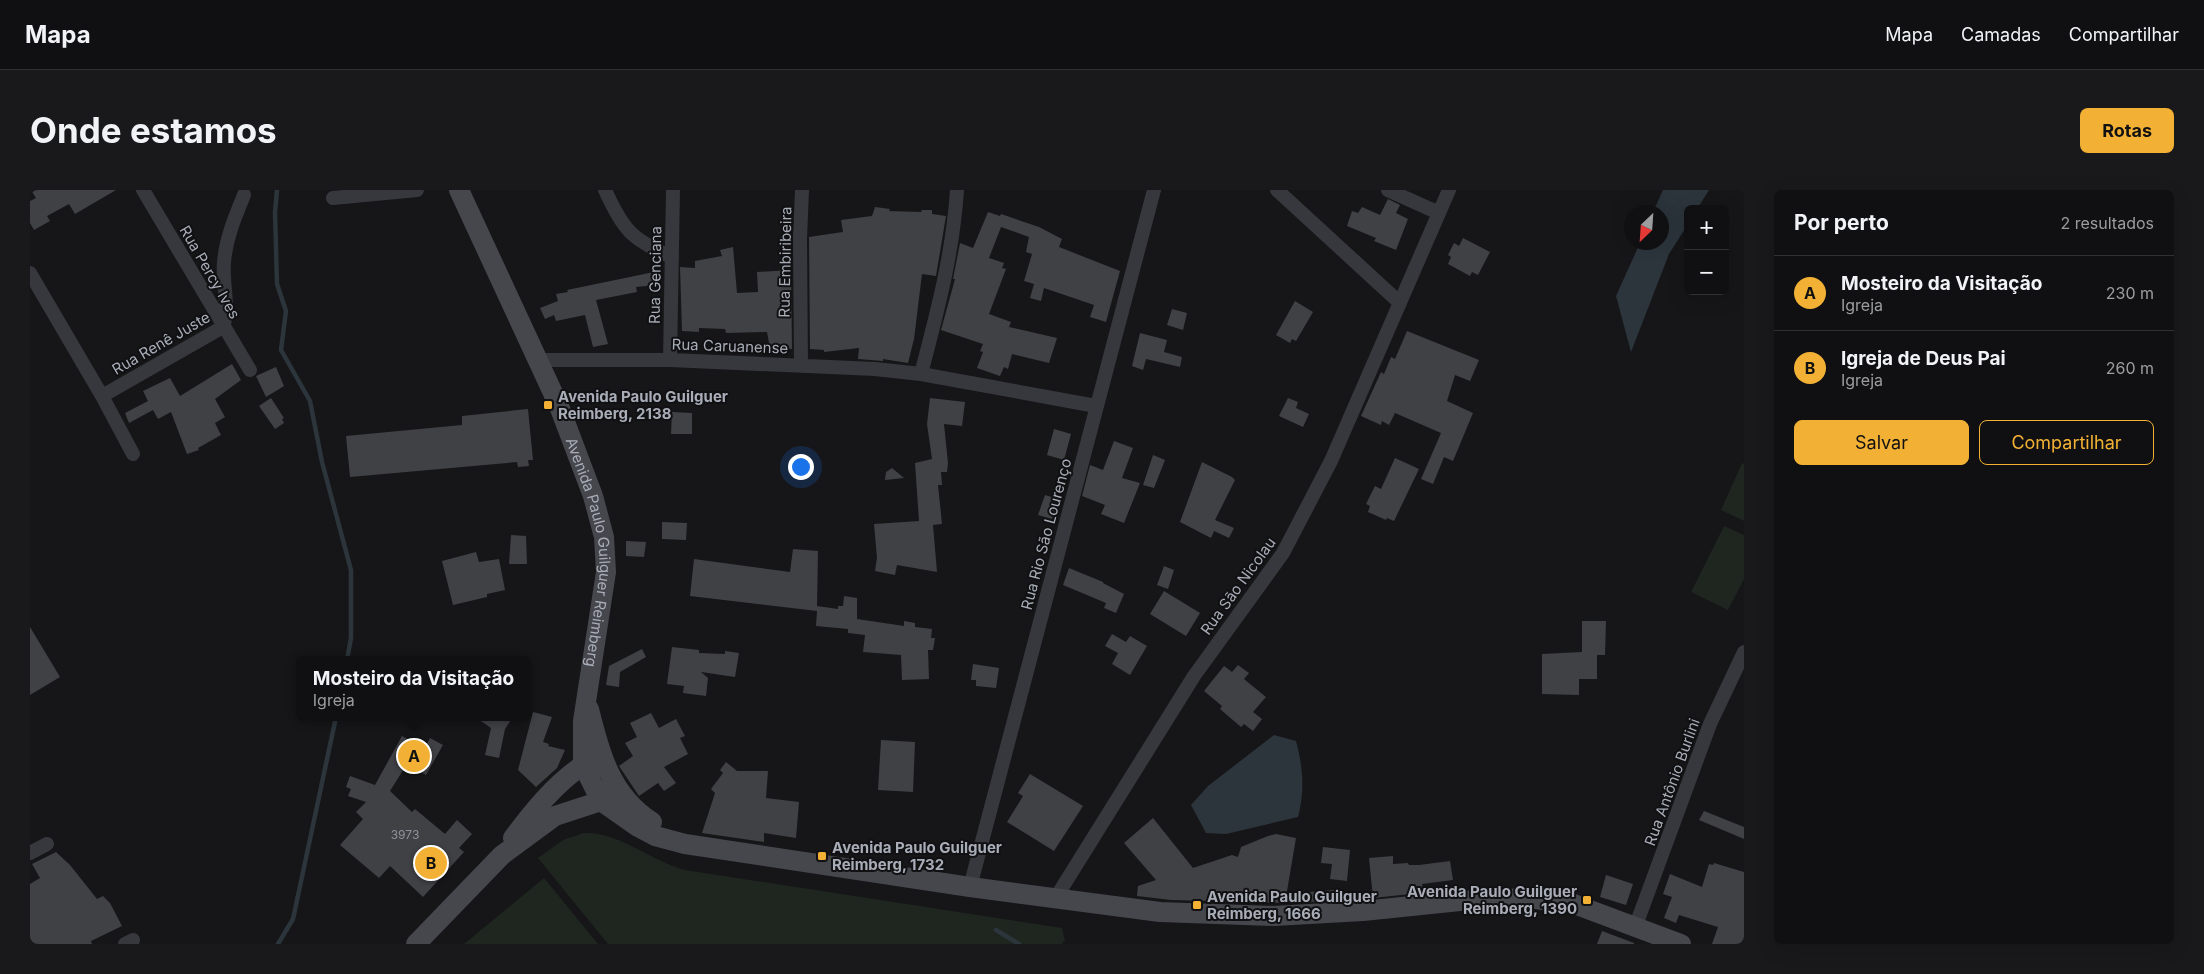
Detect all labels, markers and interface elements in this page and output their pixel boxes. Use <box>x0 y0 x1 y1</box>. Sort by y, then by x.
text: Mapa <box>25 20 91 49</box>
text: Mapa <box>1885 24 1933 45</box>
text: Camadas <box>1961 24 2041 45</box>
text: Compartilhar <box>2069 24 2179 45</box>
button: Rotas <box>2080 108 2174 153</box>
text: Onde estamos <box>30 109 277 151</box>
north arrow <box>1624 205 1669 250</box>
map controls <box>1684 205 1729 295</box>
button: + <box>1684 205 1729 250</box>
street label: Rua Embiribeira <box>775 206 795 318</box>
text: Por perto <box>1794 210 1889 235</box>
text: 2 resultados <box>2061 213 2154 233</box>
street label: Rua Percy Ives <box>176 222 244 322</box>
street label: Rua Genciana <box>645 226 665 324</box>
button: − <box>1684 250 1729 295</box>
text: Mosteiro da Visitação <box>1841 272 2042 295</box>
text: A <box>1804 283 1816 303</box>
text: 230 m <box>2106 283 2154 303</box>
text: Igreja <box>1841 295 1883 315</box>
street label: Rua Renê Juste <box>109 307 213 379</box>
street label: Rua Caruanense <box>671 334 789 358</box>
text: Igreja de Deus Pai <box>1841 347 2006 370</box>
text: B <box>1805 358 1815 378</box>
text: 260 m <box>2106 358 2154 378</box>
text: Igreja <box>1841 370 1883 390</box>
place label: Avenida Paulo Guilguer Reimberg, 2138 <box>558 387 728 423</box>
marker: Avenida Paulo Guilguer Reimberg, 2138 <box>542 399 554 411</box>
button: Salvar <box>1794 420 1969 465</box>
button: Compartilhar <box>1979 420 2154 465</box>
street label: Avenida Paulo Guilguer Reimberg <box>562 434 616 669</box>
your location <box>788 454 814 480</box>
street label: Rua Rio São Lourenço <box>1017 456 1075 612</box>
street label: Rua São Nicolau <box>1196 534 1280 638</box>
popup <box>296 656 531 721</box>
text: Mosteiro da Visitação <box>313 667 514 690</box>
text: Igreja <box>313 690 355 710</box>
street label: Rua Antônio Burlini <box>1640 716 1704 848</box>
pin: A <box>398 737 430 775</box>
house number: 3973 <box>391 827 419 842</box>
place label: Avenida Paulo Guilguer Reimberg, 1732 <box>832 838 1002 874</box>
pin: B <box>415 844 447 882</box>
marker: Avenida Paulo Guilguer Reimberg, 1732 <box>816 850 828 862</box>
place label: Avenida Paulo Guilguer Reimberg, 1390 <box>1407 882 1577 918</box>
place label: Avenida Paulo Guilguer Reimberg, 1666 <box>1207 887 1377 923</box>
marker: Avenida Paulo Guilguer Reimberg, 1390 <box>1581 894 1593 906</box>
marker: Avenida Paulo Guilguer Reimberg, 1666 <box>1191 899 1203 911</box>

